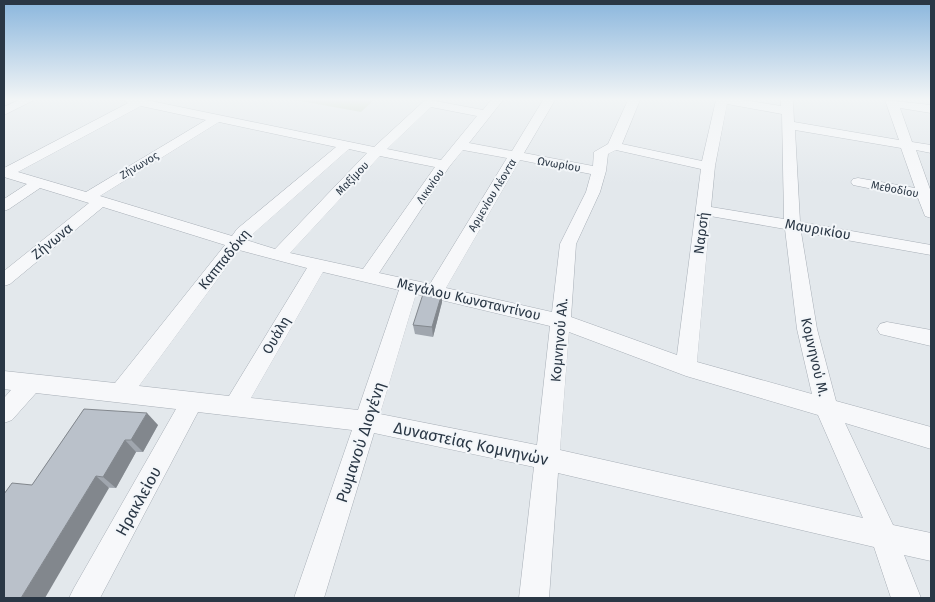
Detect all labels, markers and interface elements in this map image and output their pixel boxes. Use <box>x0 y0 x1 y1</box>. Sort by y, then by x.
street label: Ζήνωνος <box>118 149 161 182</box>
street label: Ωνωρίου <box>536 154 582 175</box>
street label: Αρμενίου Λέοντα <box>466 156 519 234</box>
street label: Μαξίμου <box>333 159 372 198</box>
street label: Λικινίου <box>414 166 447 206</box>
street label: Μεθοδίου <box>870 178 920 200</box>
street label: Ναρσή <box>690 211 713 255</box>
street label: Μαυρικίου <box>784 215 852 244</box>
street label: Ζήνωνα <box>28 220 76 263</box>
street label: Καππαδόκη <box>195 226 254 293</box>
street label: Μεγάλου Κωνσταντίνου <box>395 275 542 324</box>
street label: Κομνηνού Αλ. <box>547 297 572 383</box>
street label: Ουάλη <box>259 313 294 357</box>
street label: Κομνηνού Μ. <box>797 316 832 398</box>
street label: Ρωμανού Διογένη <box>332 379 389 505</box>
street label: Δυναστείας Κομνηνών <box>392 418 550 469</box>
street label: Ηρακλείου <box>112 463 165 539</box>

